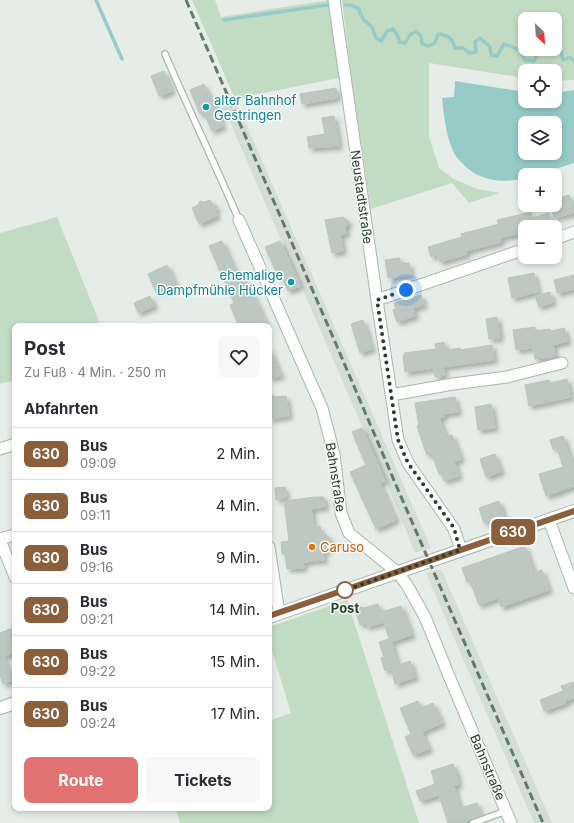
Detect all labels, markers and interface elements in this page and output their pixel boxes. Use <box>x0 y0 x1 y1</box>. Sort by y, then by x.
north arrow <box>518 12 562 56</box>
map controls <box>518 12 562 264</box>
button: locate <box>518 64 562 108</box>
place label: alter Bahnhof Gestringen <box>214 92 297 123</box>
marker: alter Bahnhof Gestringen <box>201 102 211 112</box>
button: layers <box>518 116 562 160</box>
street label: Neustadtstraße <box>347 149 377 245</box>
button: + <box>518 168 562 212</box>
button: − <box>518 220 562 264</box>
place label: ehemalige Dampfmühle Hücker <box>157 267 283 298</box>
marker: ehemalige Dampfmühle Hücker <box>286 277 296 287</box>
your location <box>396 280 416 300</box>
button: heart <box>218 336 260 378</box>
text: Post <box>24 337 65 360</box>
text: Zu Fuß · 4 Min. · 250 m <box>24 364 166 380</box>
text: Abfahrten <box>24 399 98 418</box>
text: Bus <box>80 436 108 455</box>
street label: Bahnstraße <box>323 441 349 513</box>
text: 2 Min. <box>216 444 260 463</box>
text: 630 <box>32 445 60 462</box>
text: 09:09 <box>80 455 116 471</box>
text: Bus <box>80 488 108 507</box>
text: 4 Min. <box>216 496 260 515</box>
text: 630 <box>32 497 60 514</box>
text: 09:11 <box>80 507 111 523</box>
line badge: 630 <box>490 519 536 545</box>
text: 630 <box>499 523 527 540</box>
place label: Caruso <box>320 539 364 555</box>
text: Bus <box>80 540 108 559</box>
marker: Caruso <box>307 542 317 552</box>
text: 9 Min. <box>216 548 260 567</box>
text: 630 <box>32 549 60 566</box>
text: 09:16 <box>80 559 113 575</box>
marker: Post <box>336 581 354 599</box>
text: Bus <box>80 592 108 611</box>
text: 14 Min. <box>210 600 260 619</box>
place label: Post <box>331 600 359 616</box>
text: 630 <box>32 601 60 618</box>
text: 09:21 <box>80 611 113 627</box>
text: Bus <box>80 644 108 663</box>
text: 15 Min. <box>210 652 260 671</box>
text: 630 <box>32 653 60 670</box>
text: 09:22 <box>80 663 116 679</box>
text: Bus <box>80 696 108 715</box>
text: 17 Min. <box>211 704 260 723</box>
text: 630 <box>32 705 60 722</box>
text: 09:24 <box>80 715 116 731</box>
street label: Bahnstraße <box>467 732 509 802</box>
button: Route <box>24 757 138 803</box>
button: Tickets <box>146 757 260 803</box>

